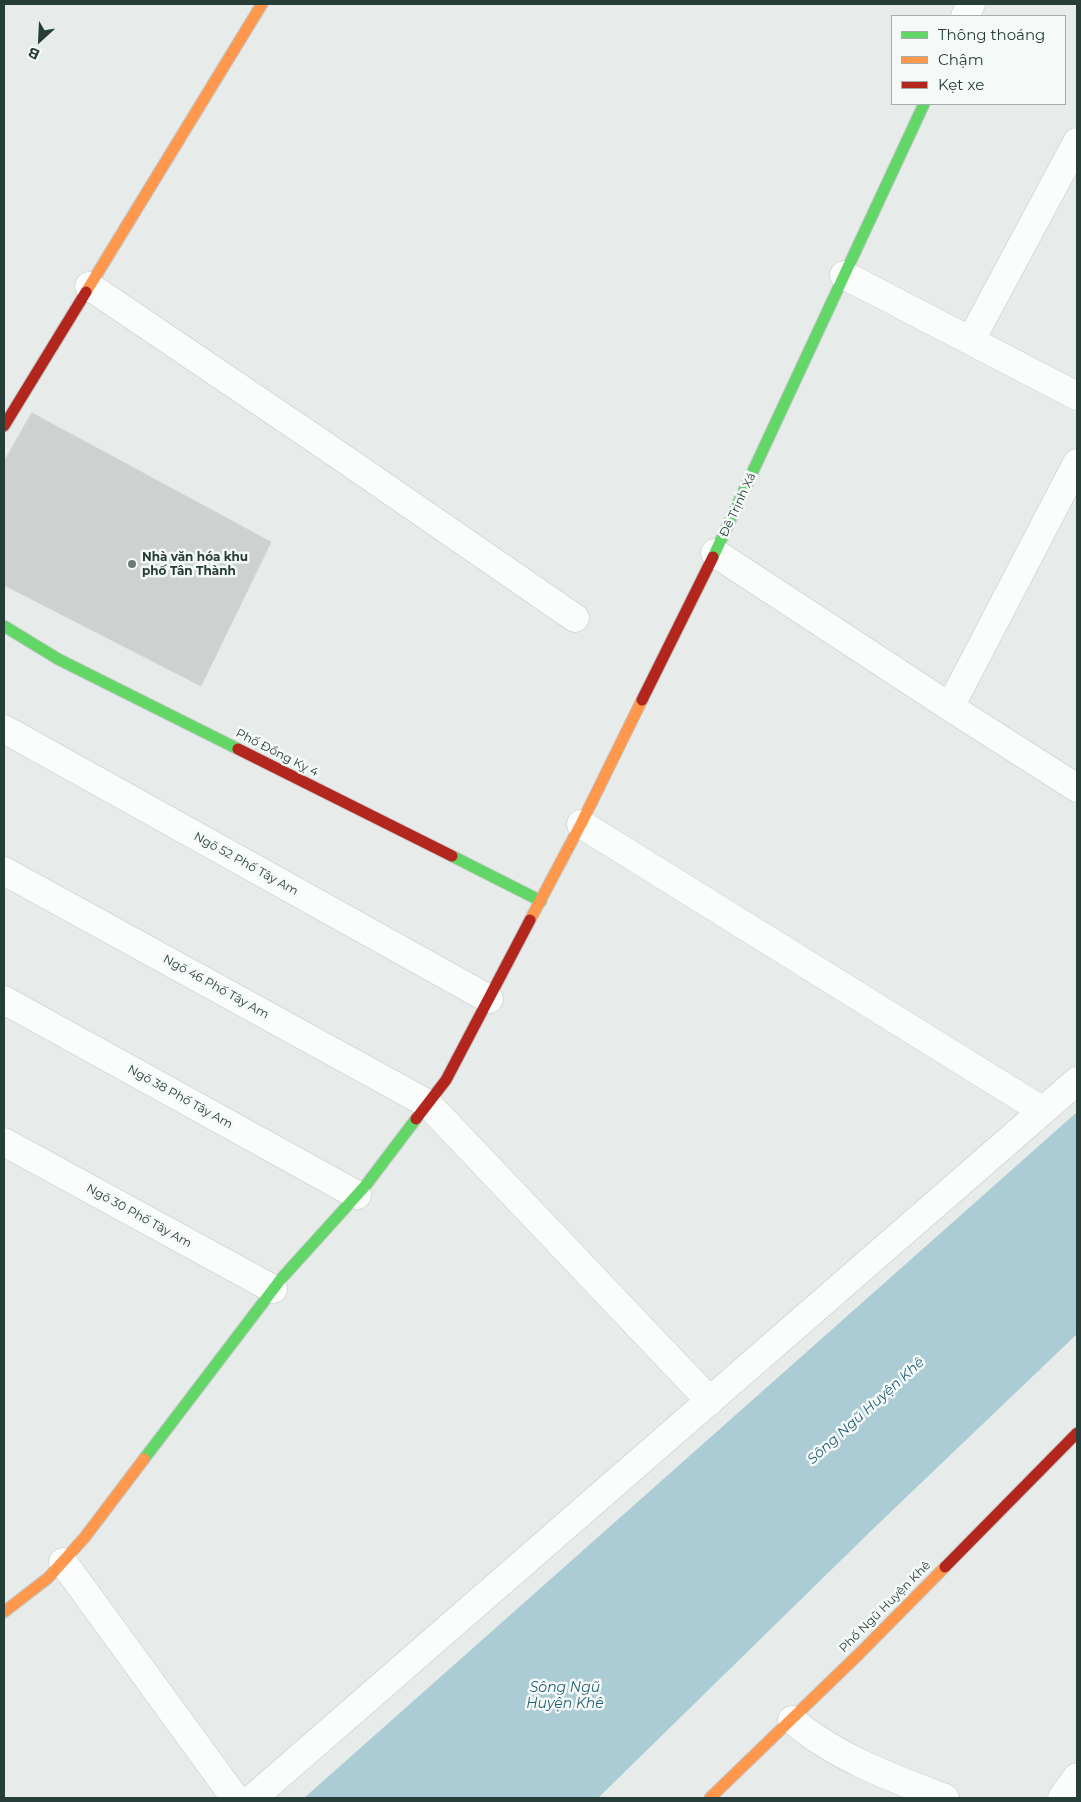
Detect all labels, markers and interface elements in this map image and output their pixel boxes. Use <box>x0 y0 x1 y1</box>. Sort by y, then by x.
north arrow <box>15 15 65 65</box>
legend <box>891 15 1066 105</box>
text: Thông thoáng <box>938 25 1045 44</box>
text: B <box>25 43 42 64</box>
text: Chậm <box>938 50 984 69</box>
text: Kẹt xe <box>938 75 984 94</box>
street label: Đê Trịnh Xá <box>717 471 759 539</box>
place label: Nhà văn hóa khu phố Tân Thành <box>142 550 248 578</box>
marker: Nhà văn hóa khu phố Tân Thành <box>126 558 138 570</box>
street label: Phố Đồng Kỵ 4 <box>233 726 321 780</box>
street label: Ngõ 52 Phố Tây Am <box>191 829 301 899</box>
street label: Ngõ 46 Phố Tây Am <box>161 952 271 1022</box>
street label: Ngõ 38 Phố Tây Am <box>125 1062 235 1132</box>
street label: Ngõ 30 Phố Tây Am <box>84 1181 194 1251</box>
water label: Sông Ngũ Huyện Khê <box>804 1354 928 1468</box>
street label: Phố Ngũ Huyện Khê <box>836 1558 934 1656</box>
water label: Sông Ngũ Huyện Khê <box>526 1680 604 1712</box>

